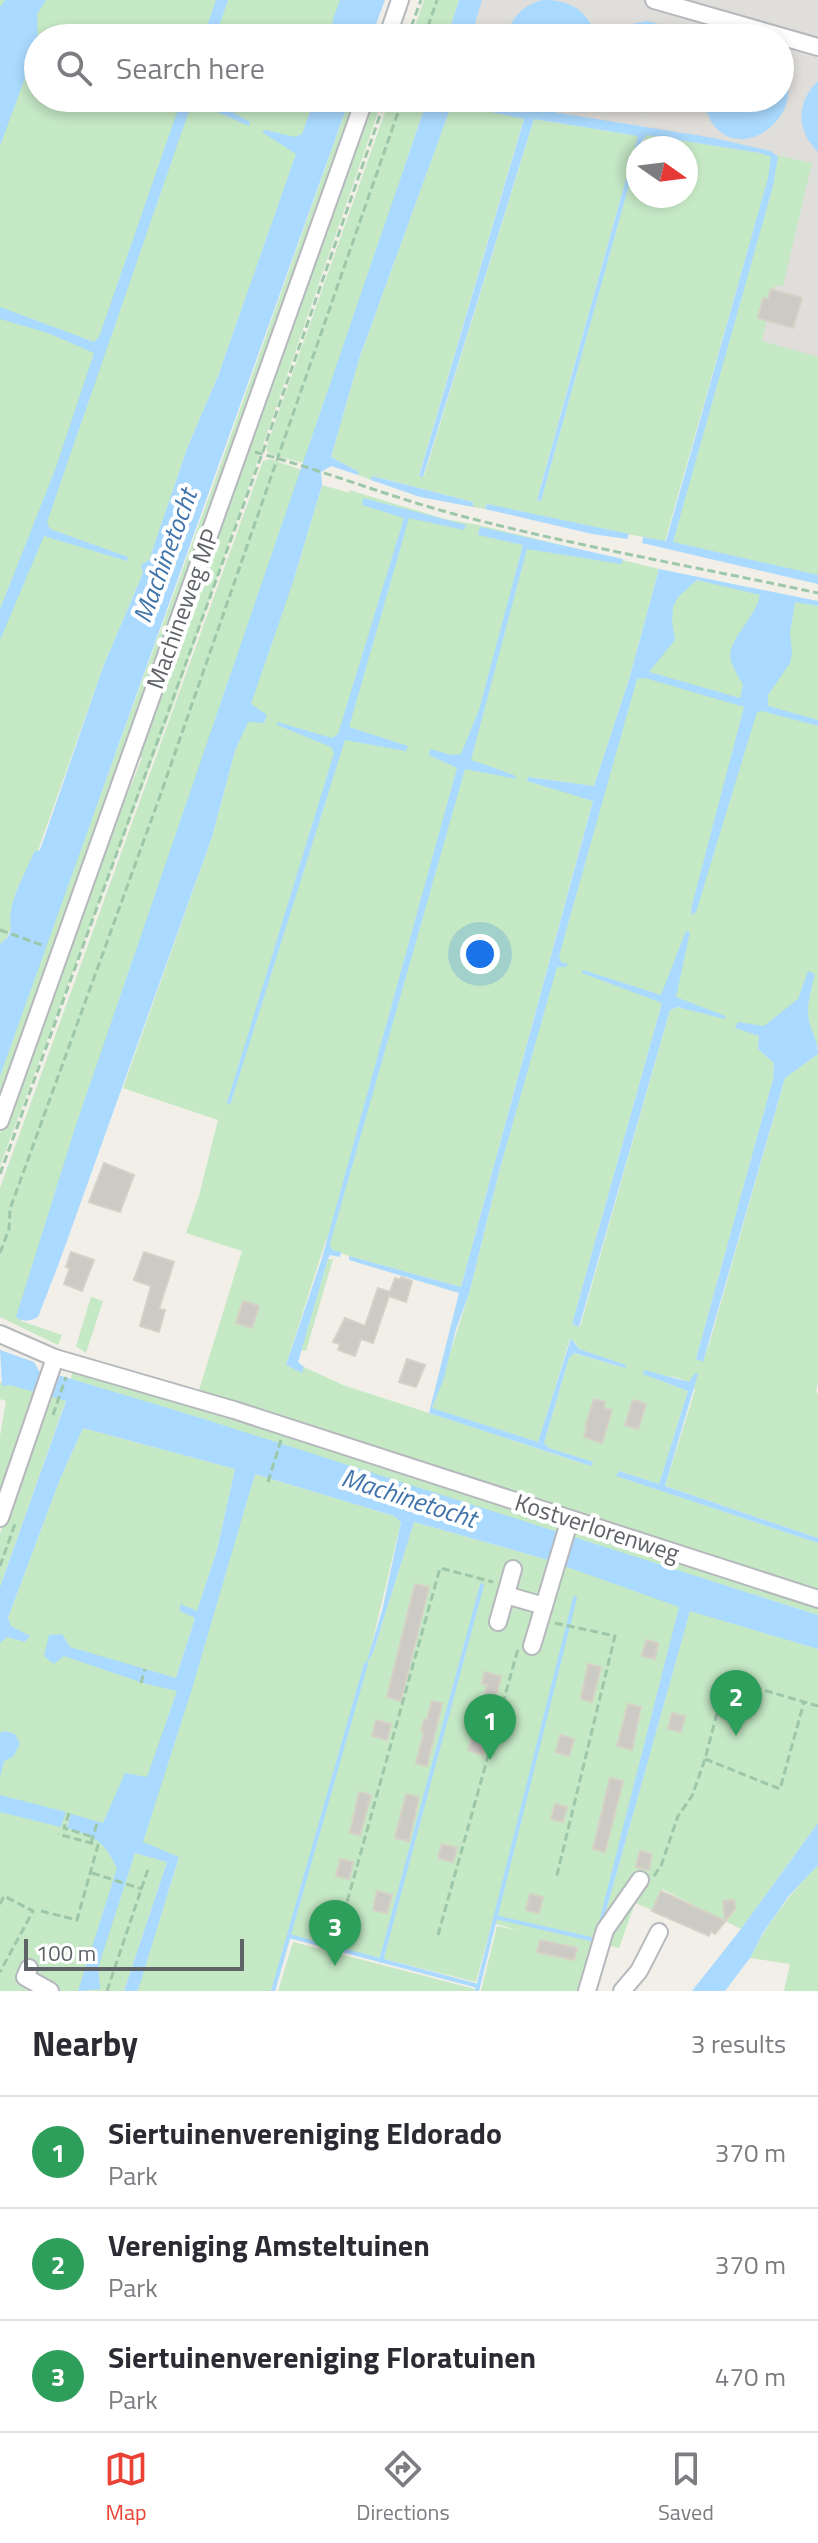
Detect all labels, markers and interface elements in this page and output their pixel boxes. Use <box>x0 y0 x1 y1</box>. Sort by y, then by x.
search box <box>24 24 794 112</box>
text: Search here <box>116 45 265 91</box>
icon: search <box>52 46 96 90</box>
north arrow <box>626 136 698 208</box>
water label: Machinetocht <box>122 481 208 628</box>
street label: Machineweg MP <box>136 524 228 694</box>
your location <box>460 934 500 974</box>
water label: Machinetocht <box>337 1457 484 1539</box>
street label: Kostverlorenweg <box>510 1483 684 1571</box>
pin: 2 <box>710 1670 762 1736</box>
pin: 1 <box>464 1694 516 1760</box>
pin: 3 <box>309 1900 361 1966</box>
scale bar <box>24 1935 244 1971</box>
text: 100 m <box>36 1936 96 1970</box>
text: Nearby <box>32 2017 138 2069</box>
text: 3 results <box>691 2024 786 2063</box>
text: Siertuinenvereniging Eldorado <box>108 2110 502 2156</box>
text: 1 <box>51 2133 65 2172</box>
text: 370 m <box>715 2133 786 2172</box>
text: Park <box>108 2156 158 2195</box>
text: Vereniging Amsteltuinen <box>108 2222 430 2268</box>
text: 2 <box>51 2245 65 2284</box>
text: 370 m <box>715 2245 786 2284</box>
text: Park <box>108 2268 158 2307</box>
text: Siertuinenvereniging Floratuinen <box>108 2334 536 2380</box>
text: 3 <box>51 2357 65 2396</box>
text: 470 m <box>715 2357 786 2396</box>
text: Park <box>108 2380 158 2419</box>
tab: Map <box>104 2447 148 2529</box>
tab: Directions <box>356 2447 450 2529</box>
tab: Saved <box>658 2447 714 2529</box>

